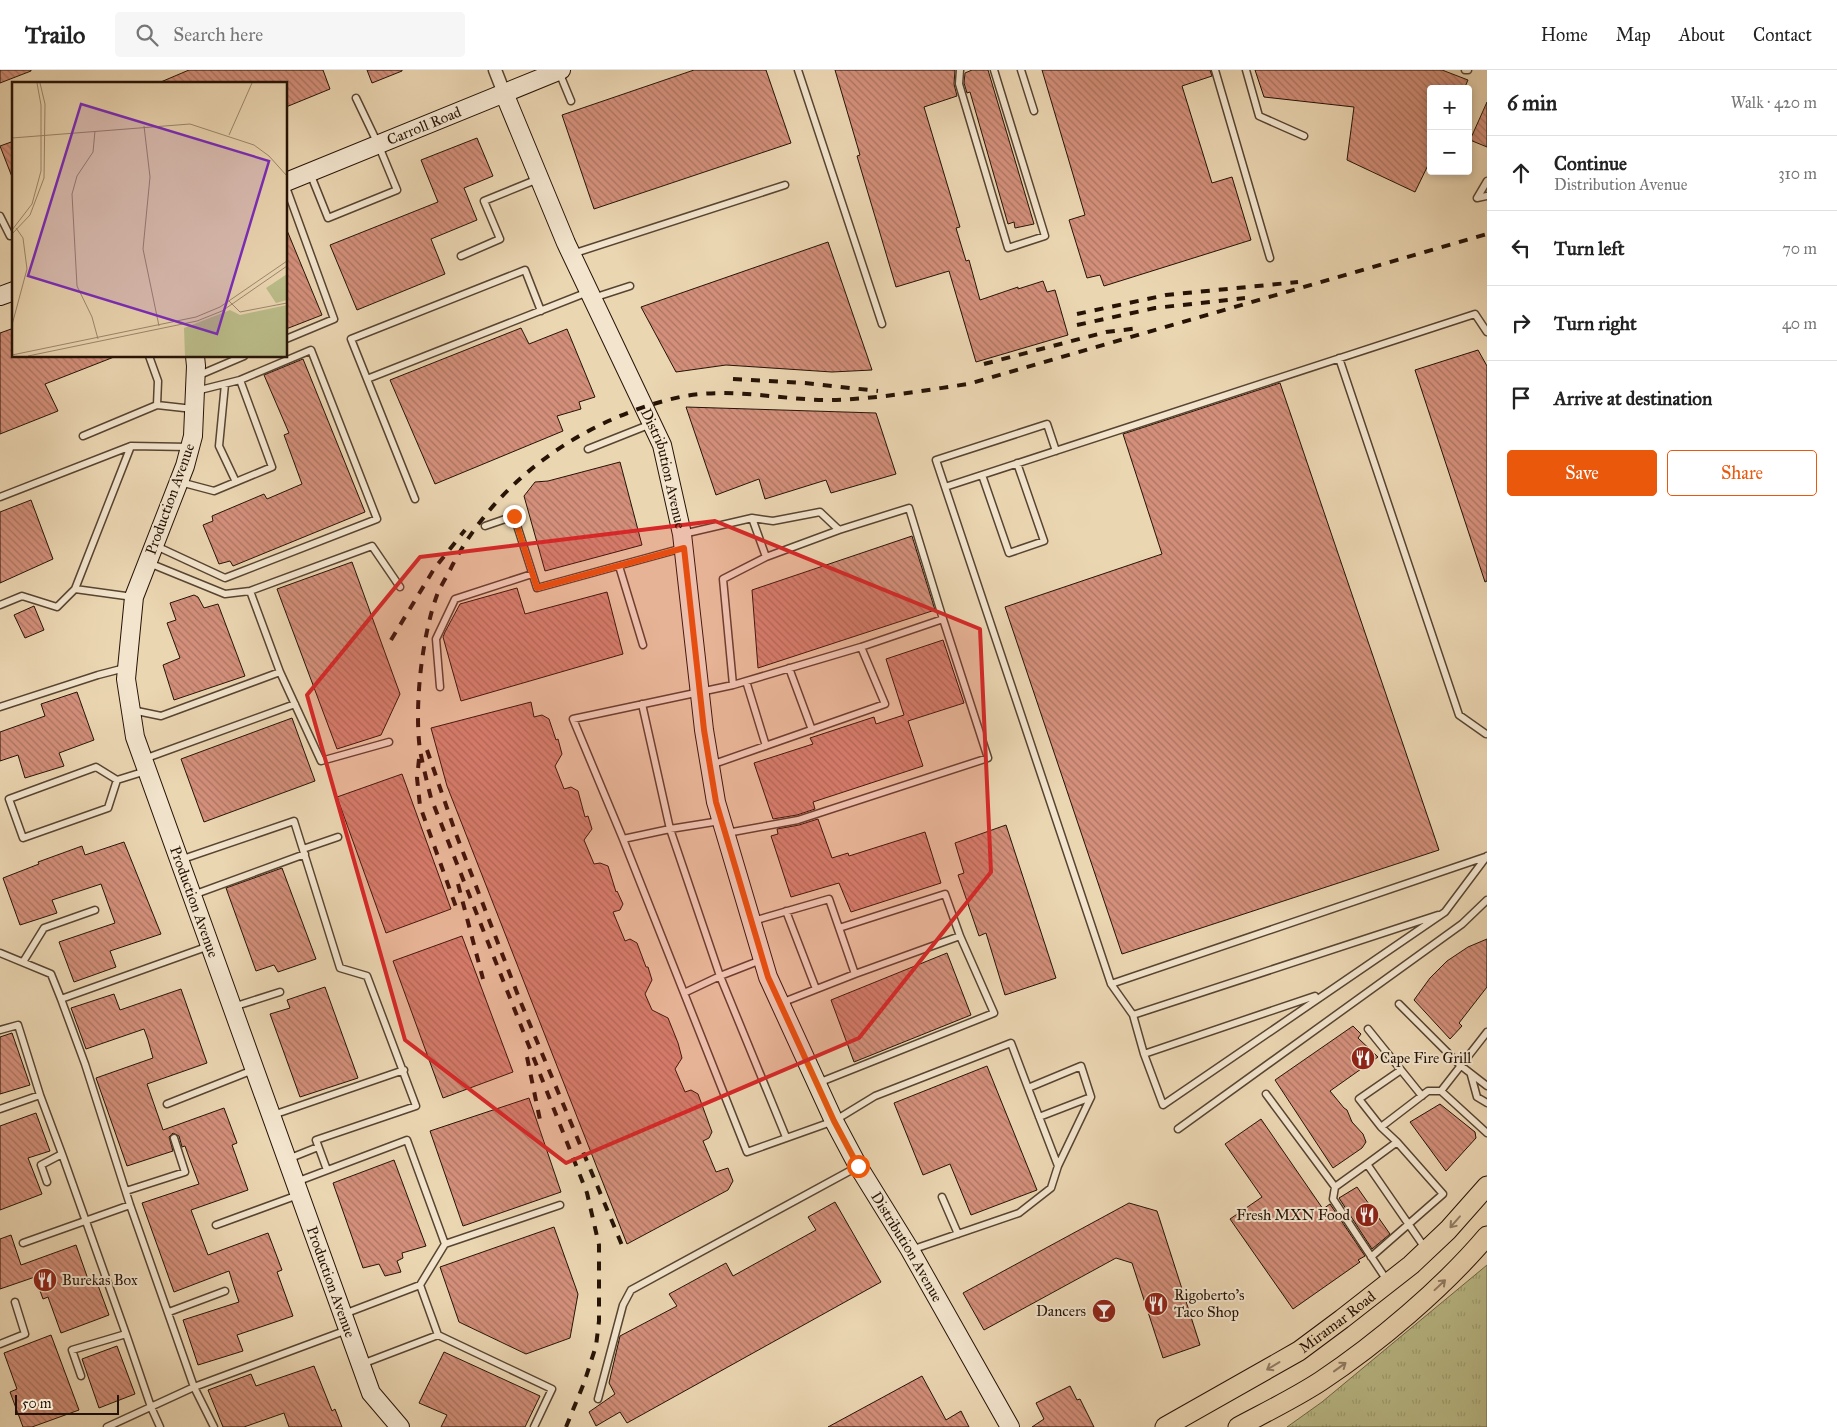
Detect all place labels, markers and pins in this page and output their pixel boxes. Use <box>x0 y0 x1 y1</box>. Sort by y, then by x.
restaurant icon: Cape Fire Grill <box>1350 1045 1376 1071</box>
place label: Cape Fire Grill <box>1380 1049 1472 1067</box>
restaurant icon: Fresh MXN Food <box>1354 1202 1380 1228</box>
place label: Fresh MXN Food <box>1236 1206 1350 1224</box>
restaurant icon: Burekas Box <box>32 1267 58 1293</box>
place label: Burekas Box <box>62 1271 138 1289</box>
place label: Rigoberto's Taco Shop <box>1174 1286 1245 1321</box>
restaurant icon: Rigoberto's Taco Shop <box>1143 1291 1169 1317</box>
bar icon: Dancers <box>1091 1298 1117 1324</box>
place label: Dancers <box>1036 1302 1086 1320</box>

